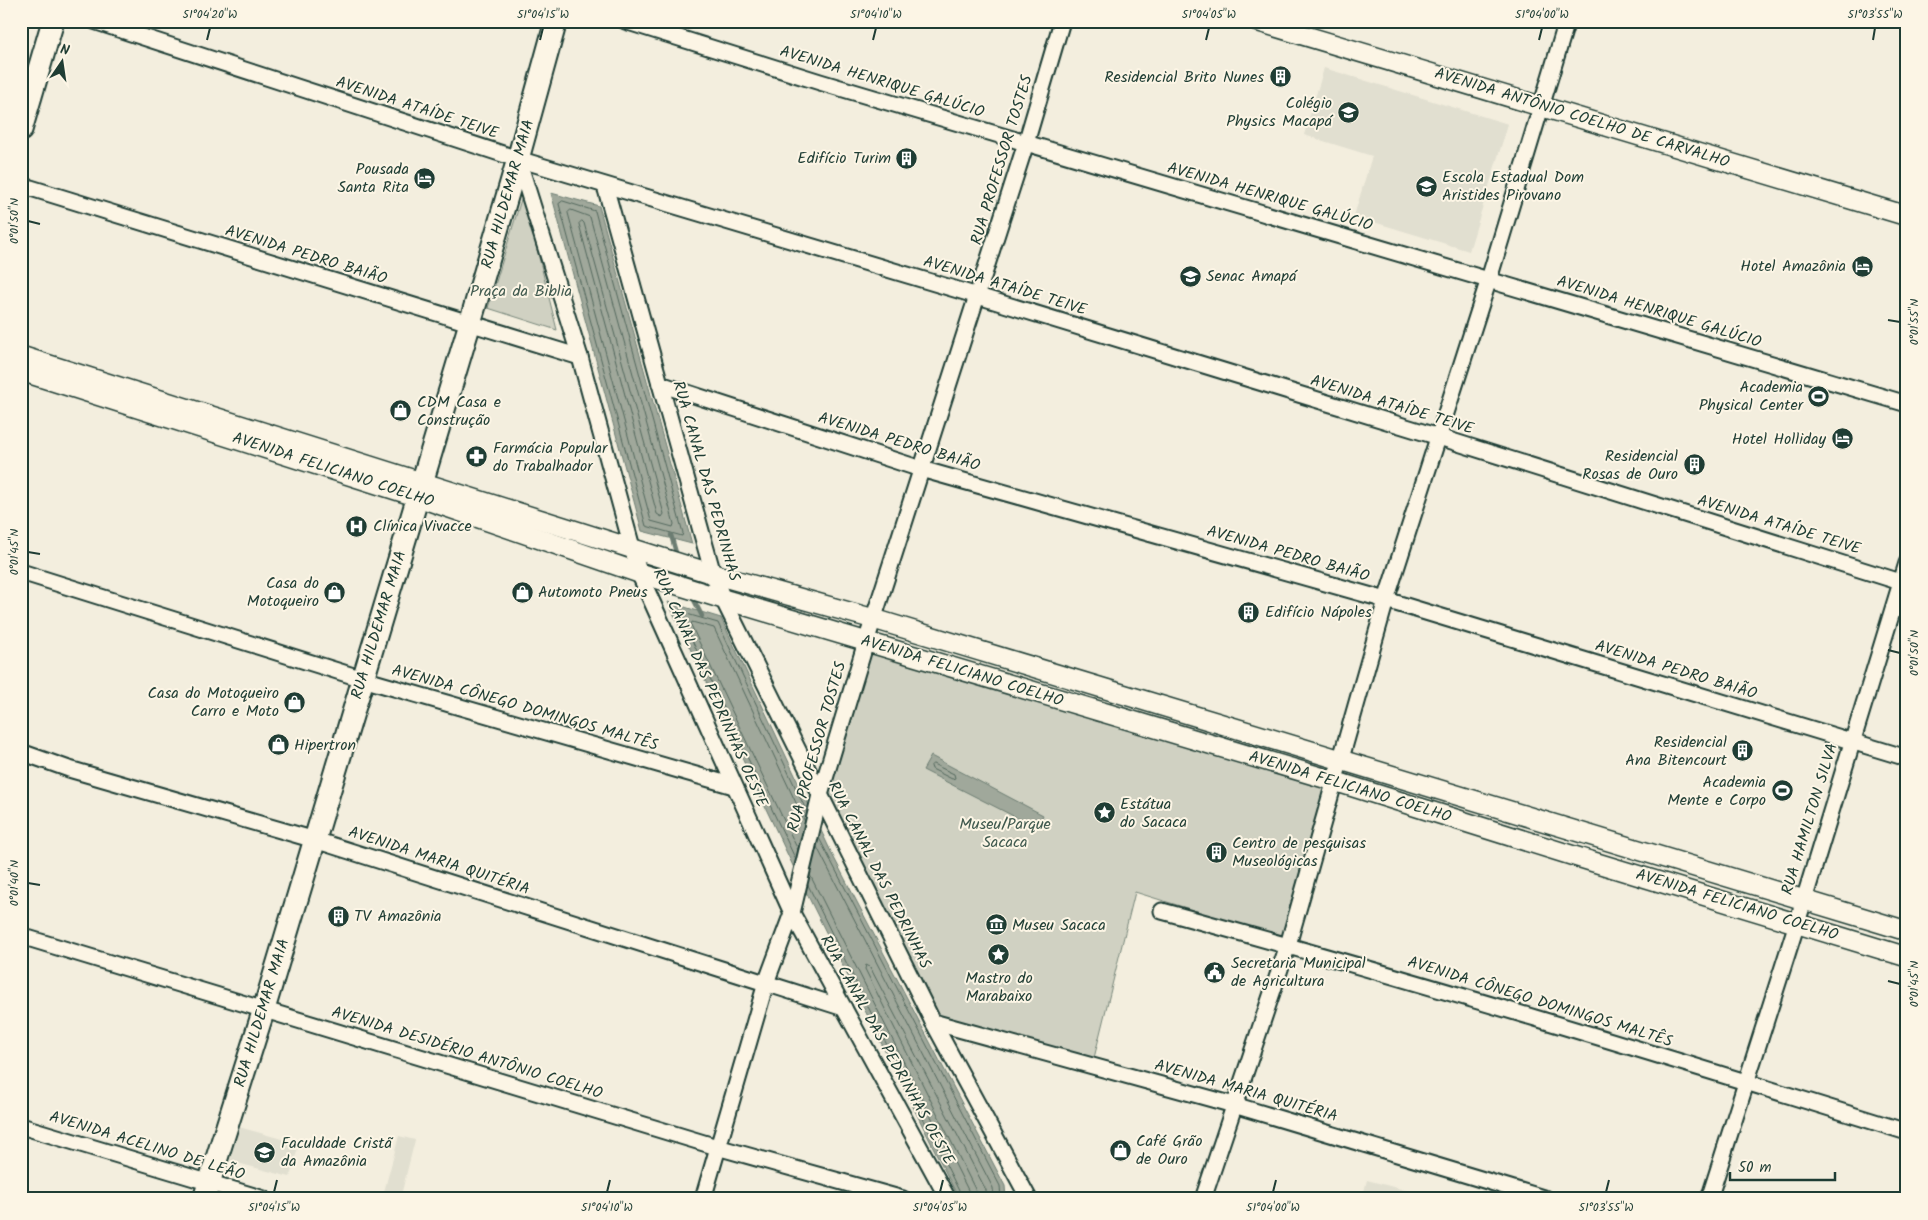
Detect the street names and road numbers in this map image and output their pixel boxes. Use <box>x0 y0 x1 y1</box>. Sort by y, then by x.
street label: AVENIDA HENRIQUE GALÚCIO <box>777 39 988 125</box>
street label: AVENIDA ANTÔNIO COELHO DE CARVALHO <box>1431 61 1733 175</box>
street label: AVENIDA ATAÍDE TEIVE <box>332 70 502 146</box>
street label: RUA PROFESSOR TOSTES <box>964 71 1040 248</box>
street label: RUA HILDEMAR MAIA <box>475 116 541 272</box>
street label: AVENIDA HENRIQUE GALÚCIO <box>1164 156 1376 238</box>
street label: AVENIDA PEDRO BAIÃO <box>222 218 390 292</box>
street label: AVENIDA ATAÍDE TEIVE <box>920 249 1090 323</box>
street label: AVENIDA HENRIQUE GALÚCIO <box>1554 269 1765 355</box>
street label: AVENIDA ATAÍDE TEIVE <box>1307 368 1477 442</box>
street label: RUA CANAL DAS PEDRINHAS <box>665 378 747 585</box>
street label: AVENIDA PEDRO BAIÃO <box>815 405 983 479</box>
street label: AVENIDA FELICIANO COELHO <box>229 426 437 514</box>
street label: AVENIDA ATAÍDE TEIVE <box>1694 488 1864 562</box>
street label: AVENIDA PEDRO BAIÃO <box>1204 519 1372 589</box>
street label: RUA HILDEMAR MAIA <box>344 547 414 702</box>
street label: RUA CANAL DAS PEDRINHAS OESTE <box>646 564 774 812</box>
street label: AVENIDA FELICIANO COELHO <box>858 628 1067 714</box>
street label: AVENIDA PEDRO BAIÃO <box>1592 633 1760 707</box>
street label: AVENIDA CÔNEGO DOMINGOS MALTÊS <box>389 658 662 758</box>
street label: RUA PROFESSOR TOSTES <box>781 658 853 835</box>
street label: RUA HAMILTON SILVA <box>1775 740 1845 898</box>
street label: AVENIDA FELICIANO COELHO <box>1246 744 1455 830</box>
street label: RUA CANAL DAS PEDRINHAS <box>821 777 937 974</box>
street label: AVENIDA MARIA QUITÉRIA <box>345 820 533 902</box>
street label: AVENIDA FELICIANO COELHO <box>1633 862 1842 948</box>
street label: RUA CANAL DAS PEDRINHAS OESTE <box>813 930 961 1170</box>
street label: RUA HILDEMAR MAIA <box>227 935 297 1090</box>
street label: AVENIDA CÔNEGO DOMINGOS MALTÊS <box>1404 950 1676 1054</box>
street label: AVENIDA DESIDÉRIO ANTÔNIO COELHO <box>328 1000 606 1106</box>
street label: AVENIDA MARIA QUITÉRIA <box>1152 1053 1341 1129</box>
street label: AVENIDA ACELINO DE LEÃO <box>46 1104 248 1188</box>

